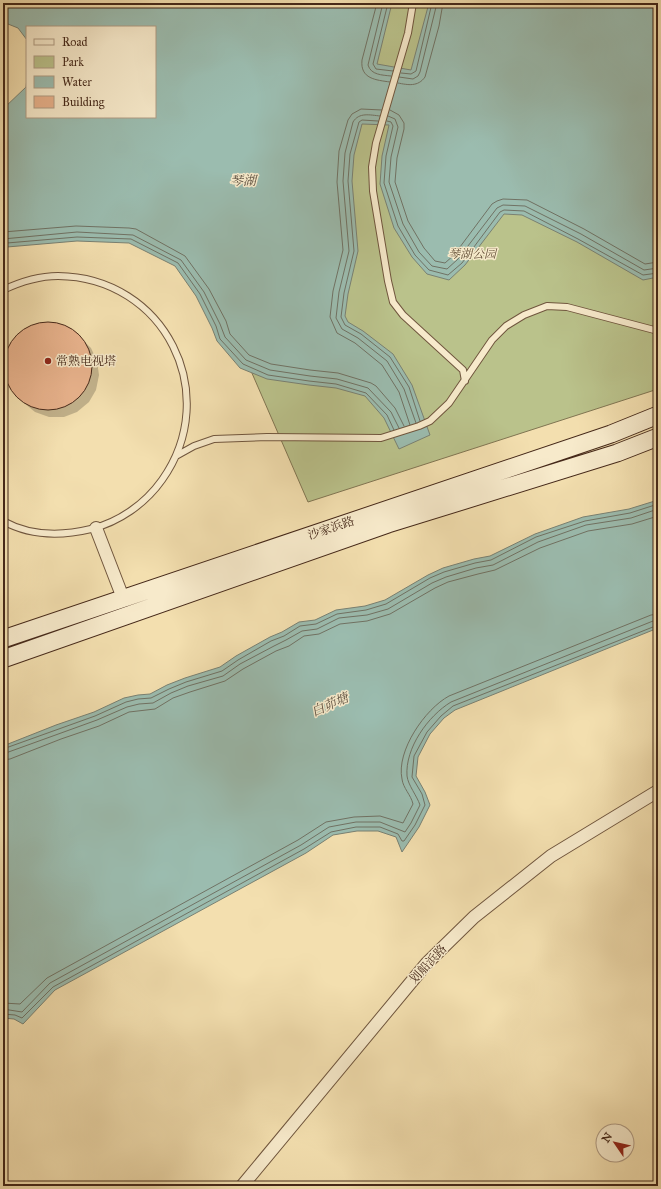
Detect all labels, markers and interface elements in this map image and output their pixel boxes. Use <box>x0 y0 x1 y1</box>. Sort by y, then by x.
legend <box>26 26 156 118</box>
text: Road <box>62 35 88 49</box>
text: Park <box>62 55 84 69</box>
text: Water <box>62 75 92 89</box>
text: Building <box>62 95 105 110</box>
water label: 琴湖 <box>230 173 258 189</box>
park label: 琴湖公园 <box>448 247 498 261</box>
place label: 常熟电视塔 <box>56 354 116 368</box>
marker: 常熟电视塔 <box>43 356 53 366</box>
street label: 沙家浜路 <box>306 514 356 542</box>
water label: 白茆塘 <box>309 689 353 720</box>
street label: 划船浜路 <box>407 942 449 986</box>
north arrow <box>595 1123 635 1163</box>
text: N <box>599 1130 615 1145</box>

